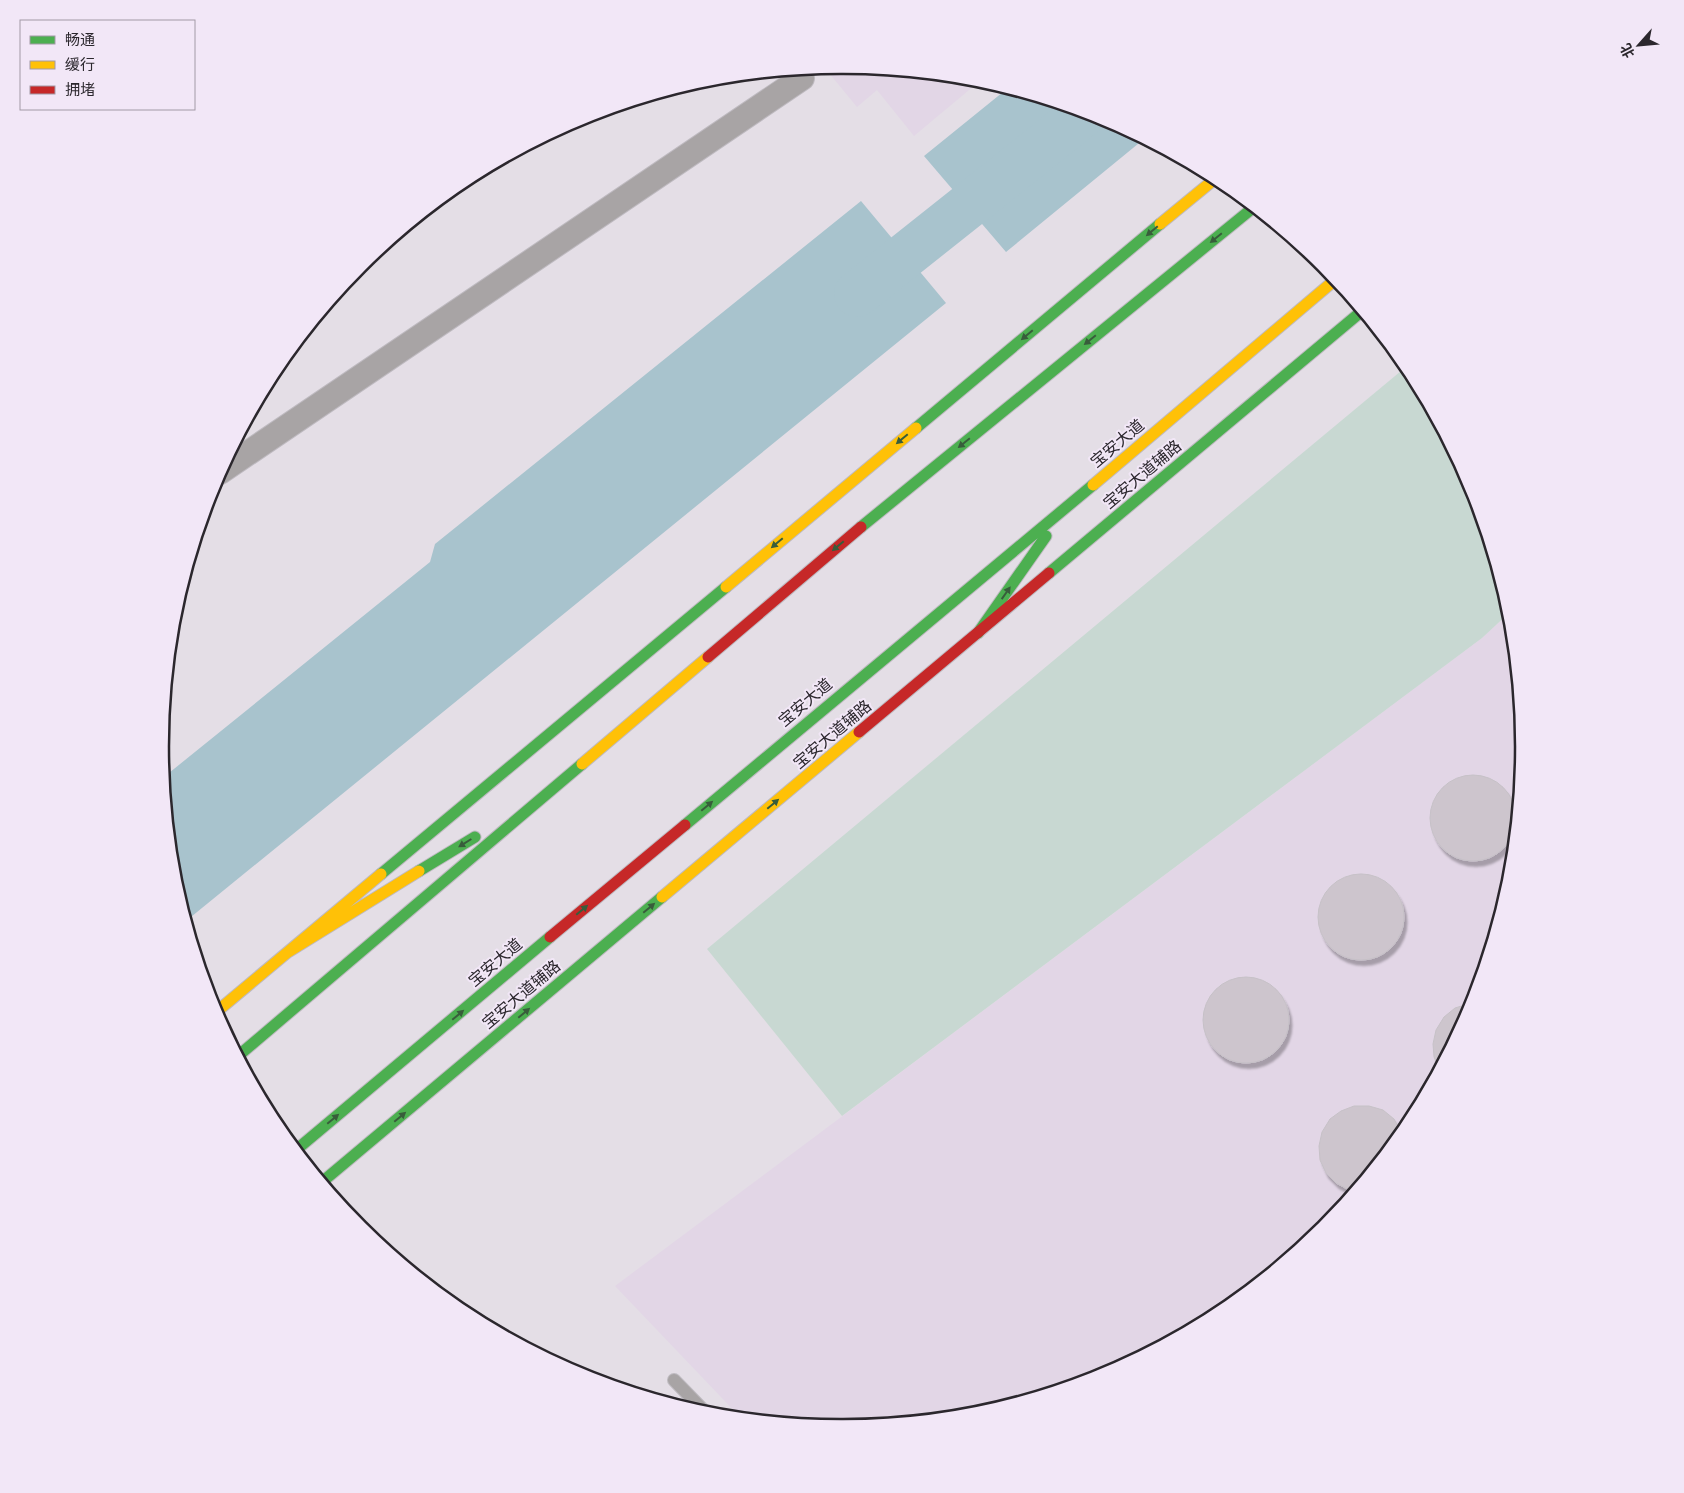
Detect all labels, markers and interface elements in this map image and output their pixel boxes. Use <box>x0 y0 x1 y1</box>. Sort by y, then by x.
legend <box>20 20 195 110</box>
north arrow <box>1614 20 1664 70</box>
text: 畅通 <box>65 27 95 50</box>
text: 北 <box>1614 41 1639 62</box>
text: 缓行 <box>65 52 95 75</box>
text: 拥堵 <box>65 77 95 100</box>
one-way arrow <box>1146 226 1159 237</box>
one-way arrow <box>1210 232 1223 243</box>
one-way arrow <box>1021 330 1034 341</box>
one-way arrow <box>1084 335 1097 346</box>
street label: 宝安大道 <box>1084 412 1149 472</box>
street label: 宝安大道辅路 <box>1097 433 1186 513</box>
one-way arrow <box>896 434 909 445</box>
one-way arrow <box>958 438 971 449</box>
one-way arrow <box>771 538 784 549</box>
one-way arrow <box>832 541 845 552</box>
one-way arrow <box>1001 586 1011 600</box>
street label: 宝安大道 <box>772 671 837 731</box>
street label: 宝安大道辅路 <box>787 693 876 773</box>
one-way arrow <box>767 798 779 810</box>
one-way arrow <box>700 800 713 811</box>
one-way arrow <box>458 839 471 848</box>
one-way arrow <box>642 903 655 914</box>
one-way arrow <box>576 905 589 916</box>
street label: 宝安大道 <box>462 931 527 991</box>
street label: 宝安大道辅路 <box>476 953 565 1033</box>
one-way arrow <box>518 1007 531 1018</box>
one-way arrow <box>451 1009 464 1020</box>
one-way arrow <box>393 1111 405 1123</box>
one-way arrow <box>327 1113 339 1125</box>

